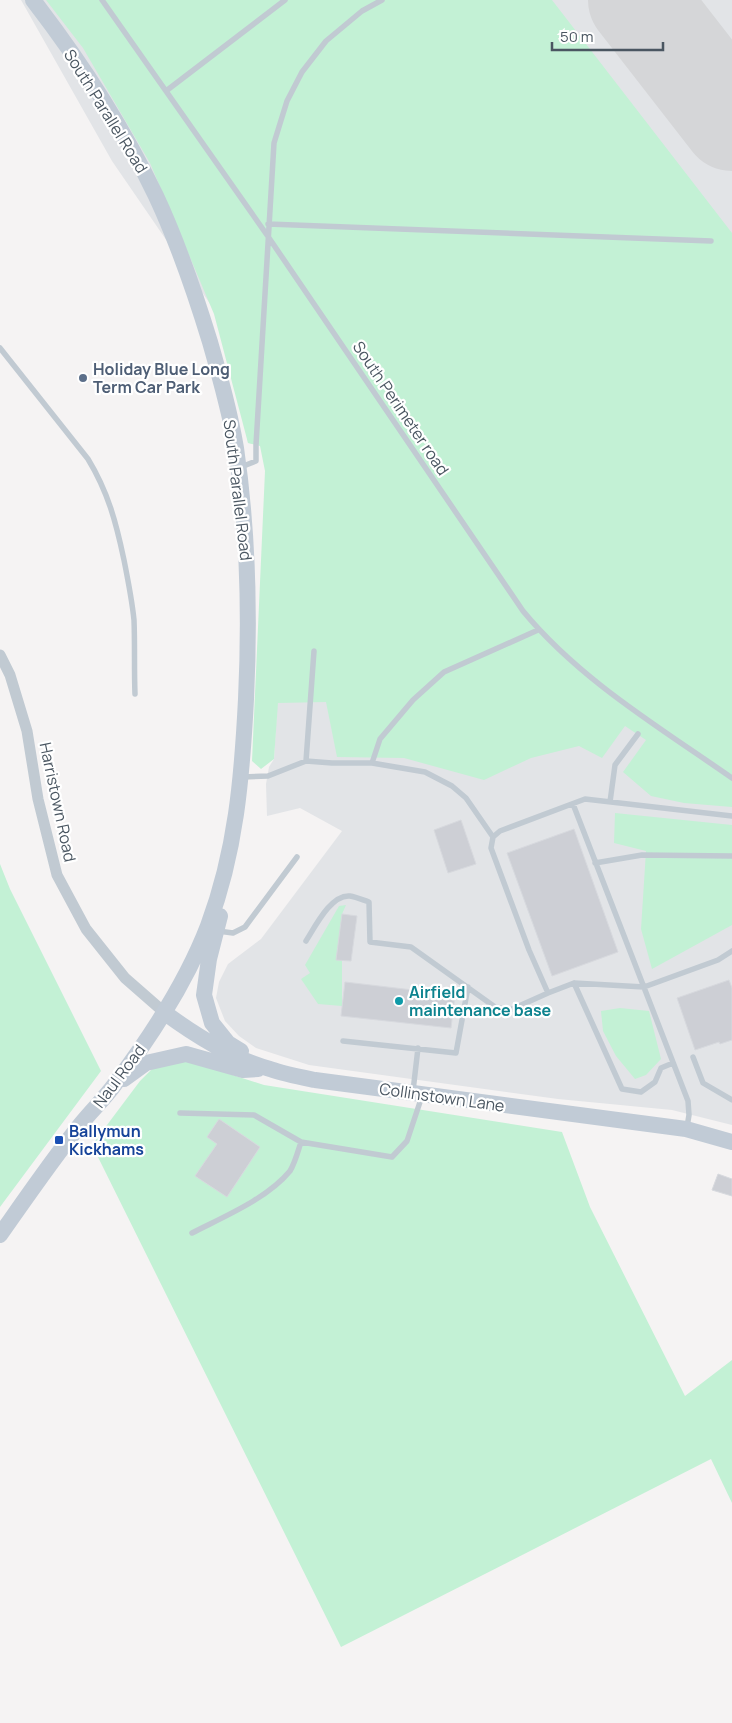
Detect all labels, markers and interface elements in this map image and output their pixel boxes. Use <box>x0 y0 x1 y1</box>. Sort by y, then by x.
scale bar <box>552 20 663 52</box>
text: 50 m <box>560 26 594 47</box>
street label: South Parallel Road <box>59 45 153 177</box>
street label: South Perimeter road <box>348 337 454 479</box>
place label: Holiday Blue Long Term Car Park <box>93 358 230 398</box>
marker: Holiday Blue Long Term Car Park <box>77 372 89 384</box>
street label: South Parallel Road <box>218 418 258 562</box>
street label: Harristown Road <box>35 740 81 864</box>
place label: Airfield maintenance base <box>409 981 552 1021</box>
marker: Airfield maintenance base <box>393 995 405 1007</box>
street label: Naul Road <box>88 1040 150 1112</box>
street label: Collinstown Lane <box>378 1077 506 1117</box>
place label: Ballymun Kickhams <box>69 1120 144 1160</box>
marker: Ballymun Kickhams <box>53 1134 65 1146</box>

